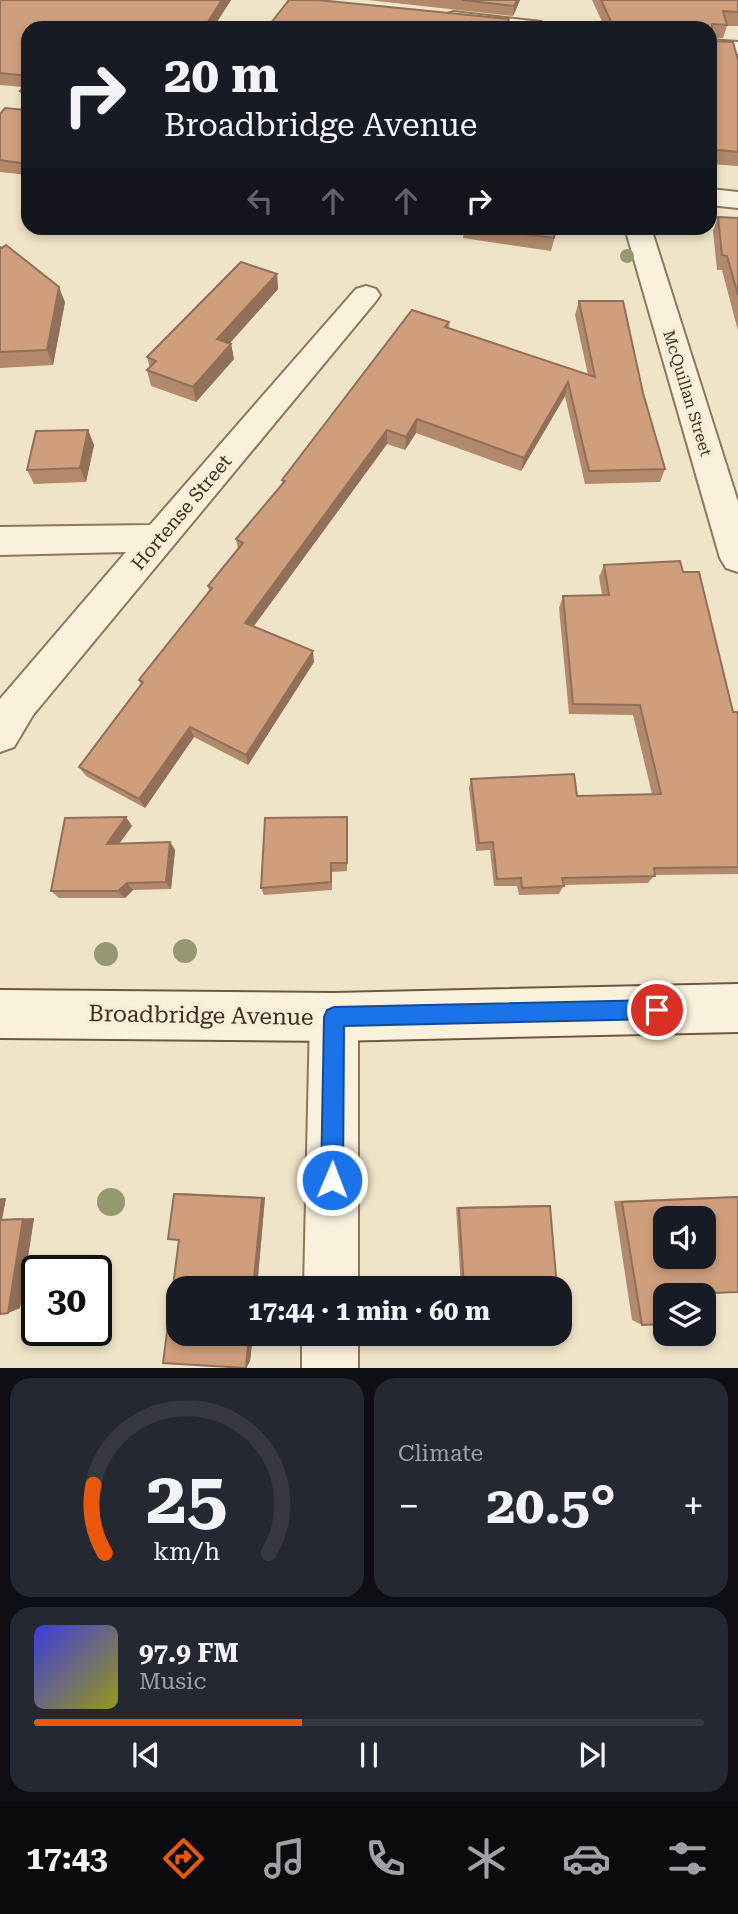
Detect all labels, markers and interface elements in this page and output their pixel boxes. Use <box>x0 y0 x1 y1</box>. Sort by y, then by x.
text: 20 m <box>164 47 279 104</box>
icon: right <box>49 49 140 140</box>
text: Broadbridge Avenue <box>164 106 477 144</box>
icon: left <box>241 182 279 220</box>
icon: ahead <box>314 182 352 220</box>
icon: ahead <box>387 182 425 220</box>
icon: right <box>460 182 498 220</box>
street label: McQuillan Street <box>659 328 716 459</box>
street label: Hortense Street <box>126 450 236 575</box>
pin <box>627 980 687 1040</box>
icon: arrive <box>638 991 676 1029</box>
street label: Broadbridge Avenue <box>88 1000 314 1031</box>
position arrow <box>295 1143 369 1217</box>
map controls <box>653 1206 716 1346</box>
button: sound <box>653 1206 716 1269</box>
speed limit sign: 30 <box>21 1255 112 1346</box>
button: layers <box>653 1283 716 1346</box>
text: 17:44 · 1 min · 60 m <box>248 1296 490 1326</box>
text: Climate <box>398 1440 483 1467</box>
text: 25 <box>146 1457 228 1542</box>
text: 20.5° <box>486 1475 616 1536</box>
text: − <box>398 1484 419 1528</box>
text: + <box>683 1484 704 1528</box>
text: km/h <box>154 1537 220 1566</box>
text: 97.9 FM <box>139 1638 239 1668</box>
text: Music <box>139 1668 206 1695</box>
icon: previous <box>127 1736 165 1774</box>
icon: pause <box>350 1736 388 1774</box>
icon: next <box>573 1736 611 1774</box>
icon: directions <box>159 1834 208 1883</box>
icon: music <box>260 1834 309 1883</box>
icon: phone <box>361 1834 410 1883</box>
icon: climate <box>462 1834 511 1883</box>
icon: car <box>562 1834 611 1883</box>
icon: filters <box>663 1834 712 1883</box>
text: 17:43 <box>26 1839 108 1877</box>

